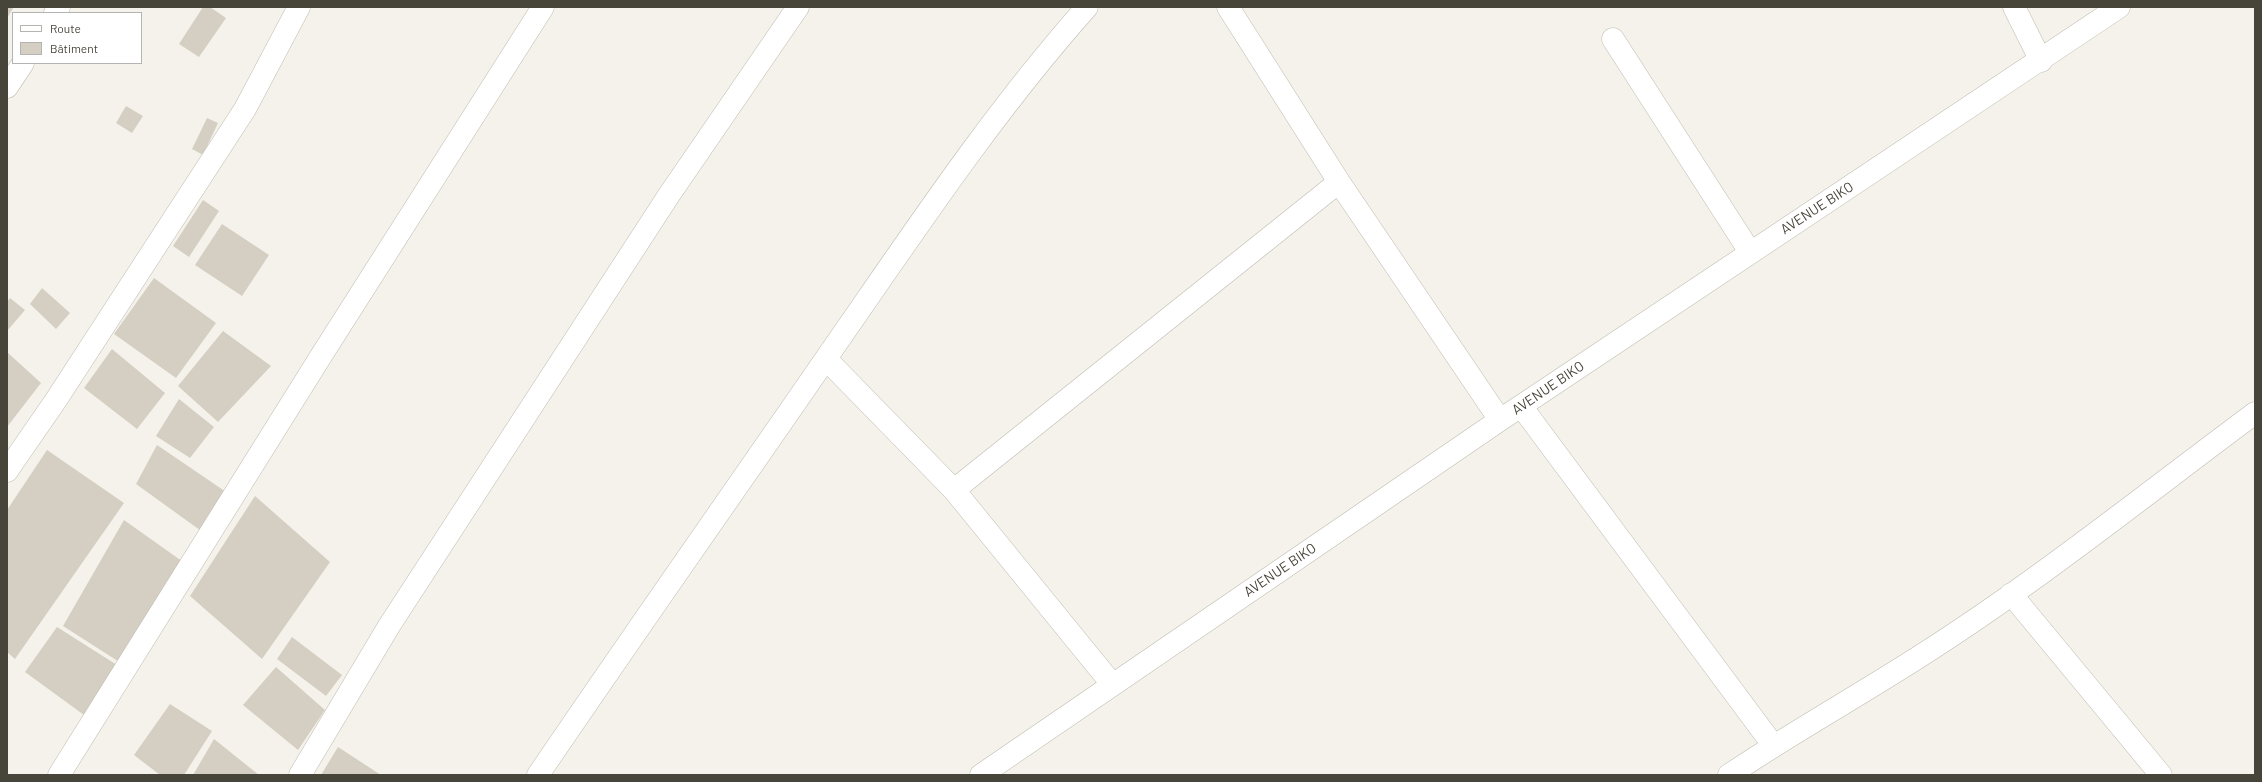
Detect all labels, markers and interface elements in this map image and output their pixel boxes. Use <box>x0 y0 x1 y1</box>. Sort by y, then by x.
legend <box>12 12 142 64</box>
text: Route <box>50 21 81 35</box>
text: Bâtiment <box>50 41 98 55</box>
street label: AVENUE BIKO <box>1777 178 1857 238</box>
street label: AVENUE BIKO <box>1509 358 1587 418</box>
street label: AVENUE BIKO <box>1241 540 1319 600</box>

